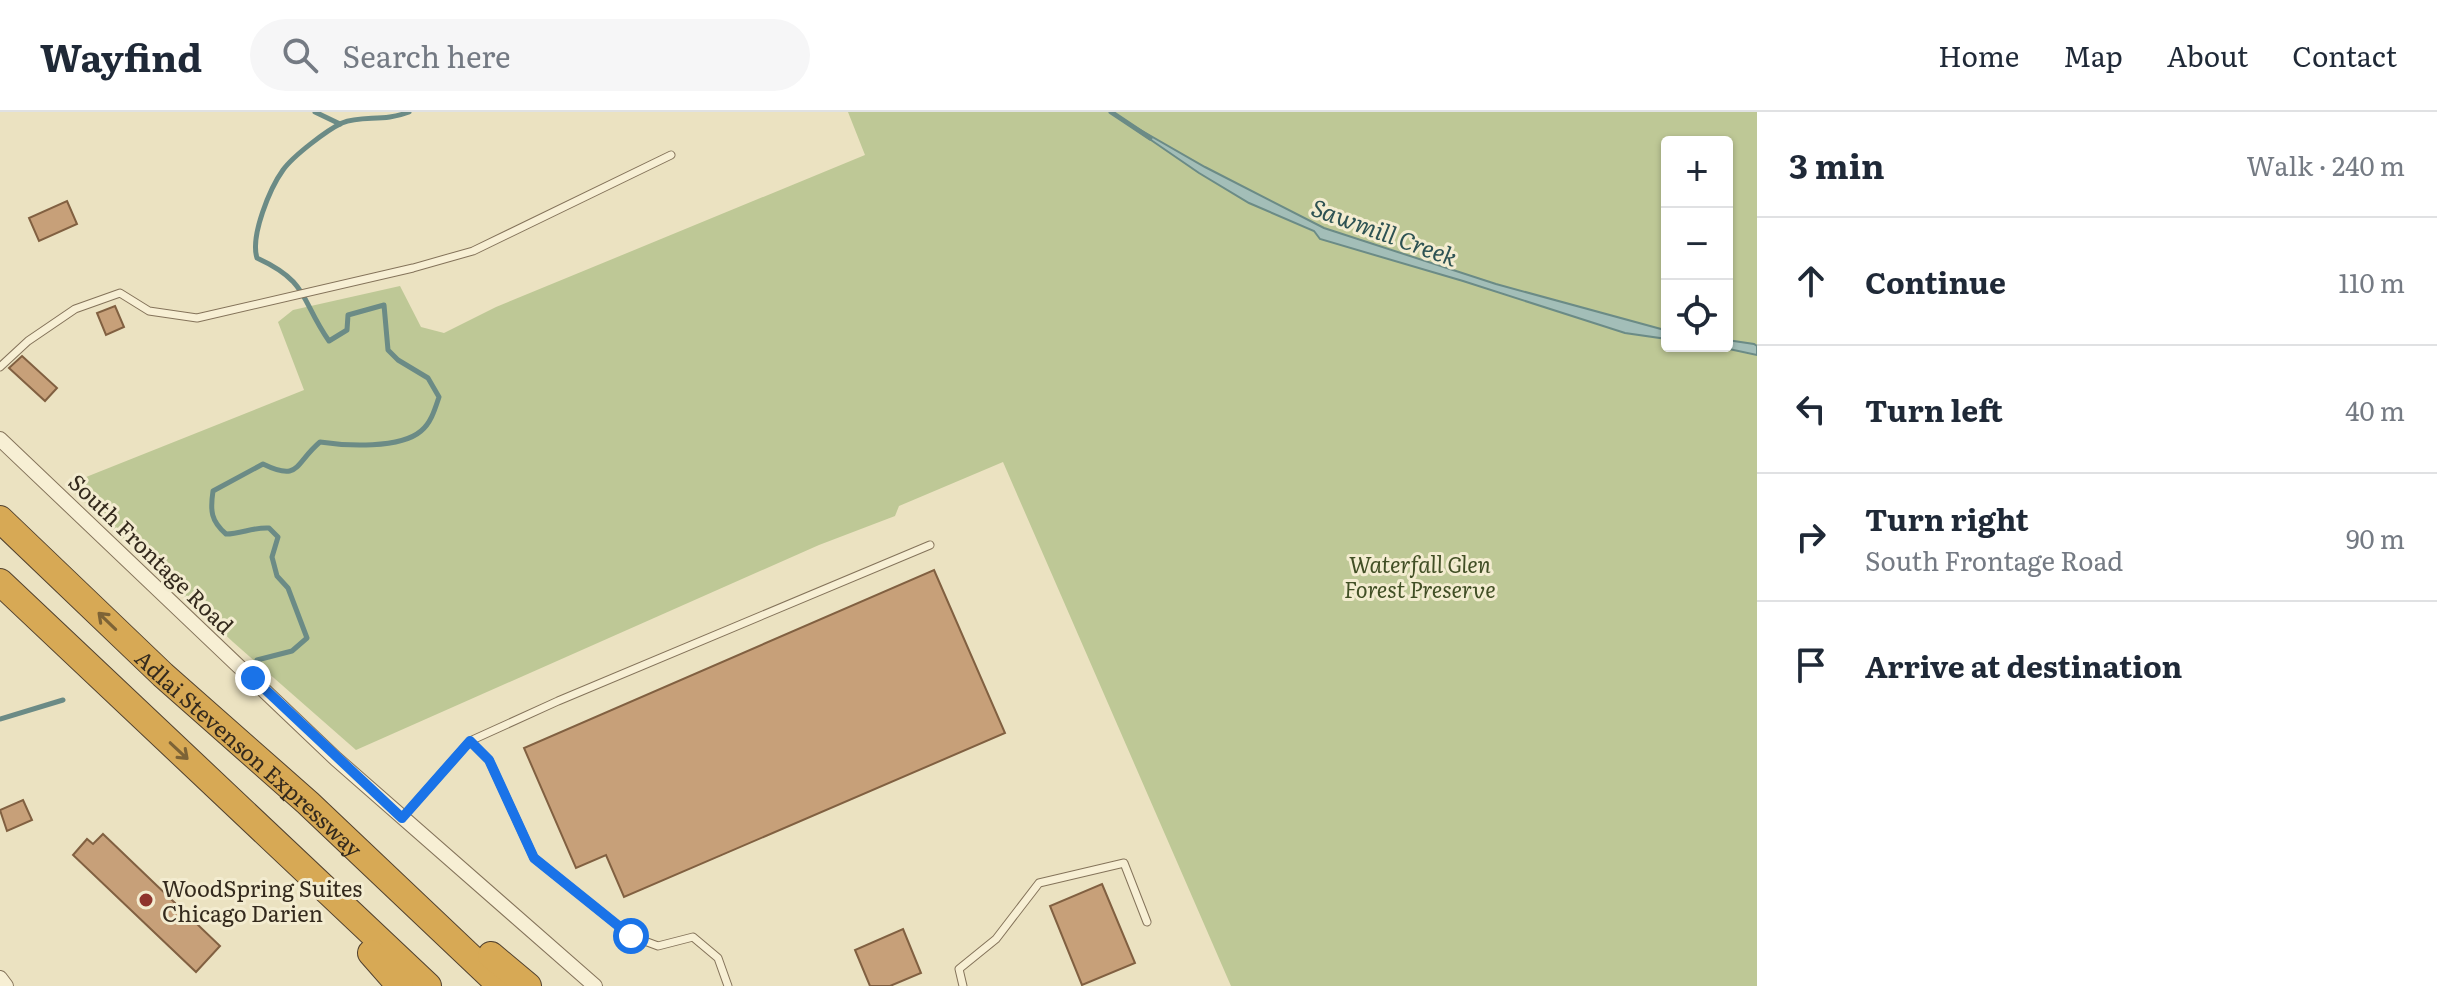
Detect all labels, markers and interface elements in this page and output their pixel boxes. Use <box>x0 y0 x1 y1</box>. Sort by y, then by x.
search box <box>250 19 810 91</box>
text: Wayfind <box>40 27 202 84</box>
icon: search <box>278 33 322 77</box>
text: Search here <box>342 33 511 77</box>
text: Home <box>1938 34 2019 76</box>
text: Map <box>2063 34 2123 76</box>
text: About <box>2167 34 2248 76</box>
text: Contact <box>2292 34 2397 76</box>
map controls <box>1661 136 1733 352</box>
button: + <box>1661 136 1733 208</box>
text: 3 min <box>1789 139 1885 189</box>
text: Walk · 240 m <box>2246 145 2405 184</box>
water label: Sawmill Creek <box>1307 188 1464 274</box>
button: − <box>1661 208 1733 280</box>
icon: ahead <box>1789 259 1833 303</box>
text: Continue <box>1865 259 2006 303</box>
text: 110 m <box>2338 262 2405 301</box>
button: locate <box>1661 280 1733 352</box>
icon: left <box>1789 387 1833 431</box>
text: Turn left <box>1865 387 2003 431</box>
text: 40 m <box>2345 390 2405 429</box>
street label: South Frontage Road <box>62 465 242 641</box>
text: Turn right <box>1865 496 2029 540</box>
icon: right <box>1789 515 1833 559</box>
text: 90 m <box>2346 518 2405 557</box>
text: South Frontage Road <box>1865 540 2123 579</box>
park label: Waterfall Glen Forest Preserve <box>1344 547 1496 605</box>
one-way arrow <box>98 612 117 631</box>
street label: Adlai Stevenson Expressway <box>129 641 371 864</box>
icon: arrive <box>1789 643 1833 687</box>
text: Arrive at destination <box>1865 643 2182 687</box>
route end <box>235 660 271 696</box>
one-way arrow <box>169 741 189 760</box>
place label: WoodSpring Suites Chicago Darien <box>162 871 362 929</box>
marker: WoodSpring Suites Chicago Darien <box>137 891 155 909</box>
route start <box>613 918 649 954</box>

